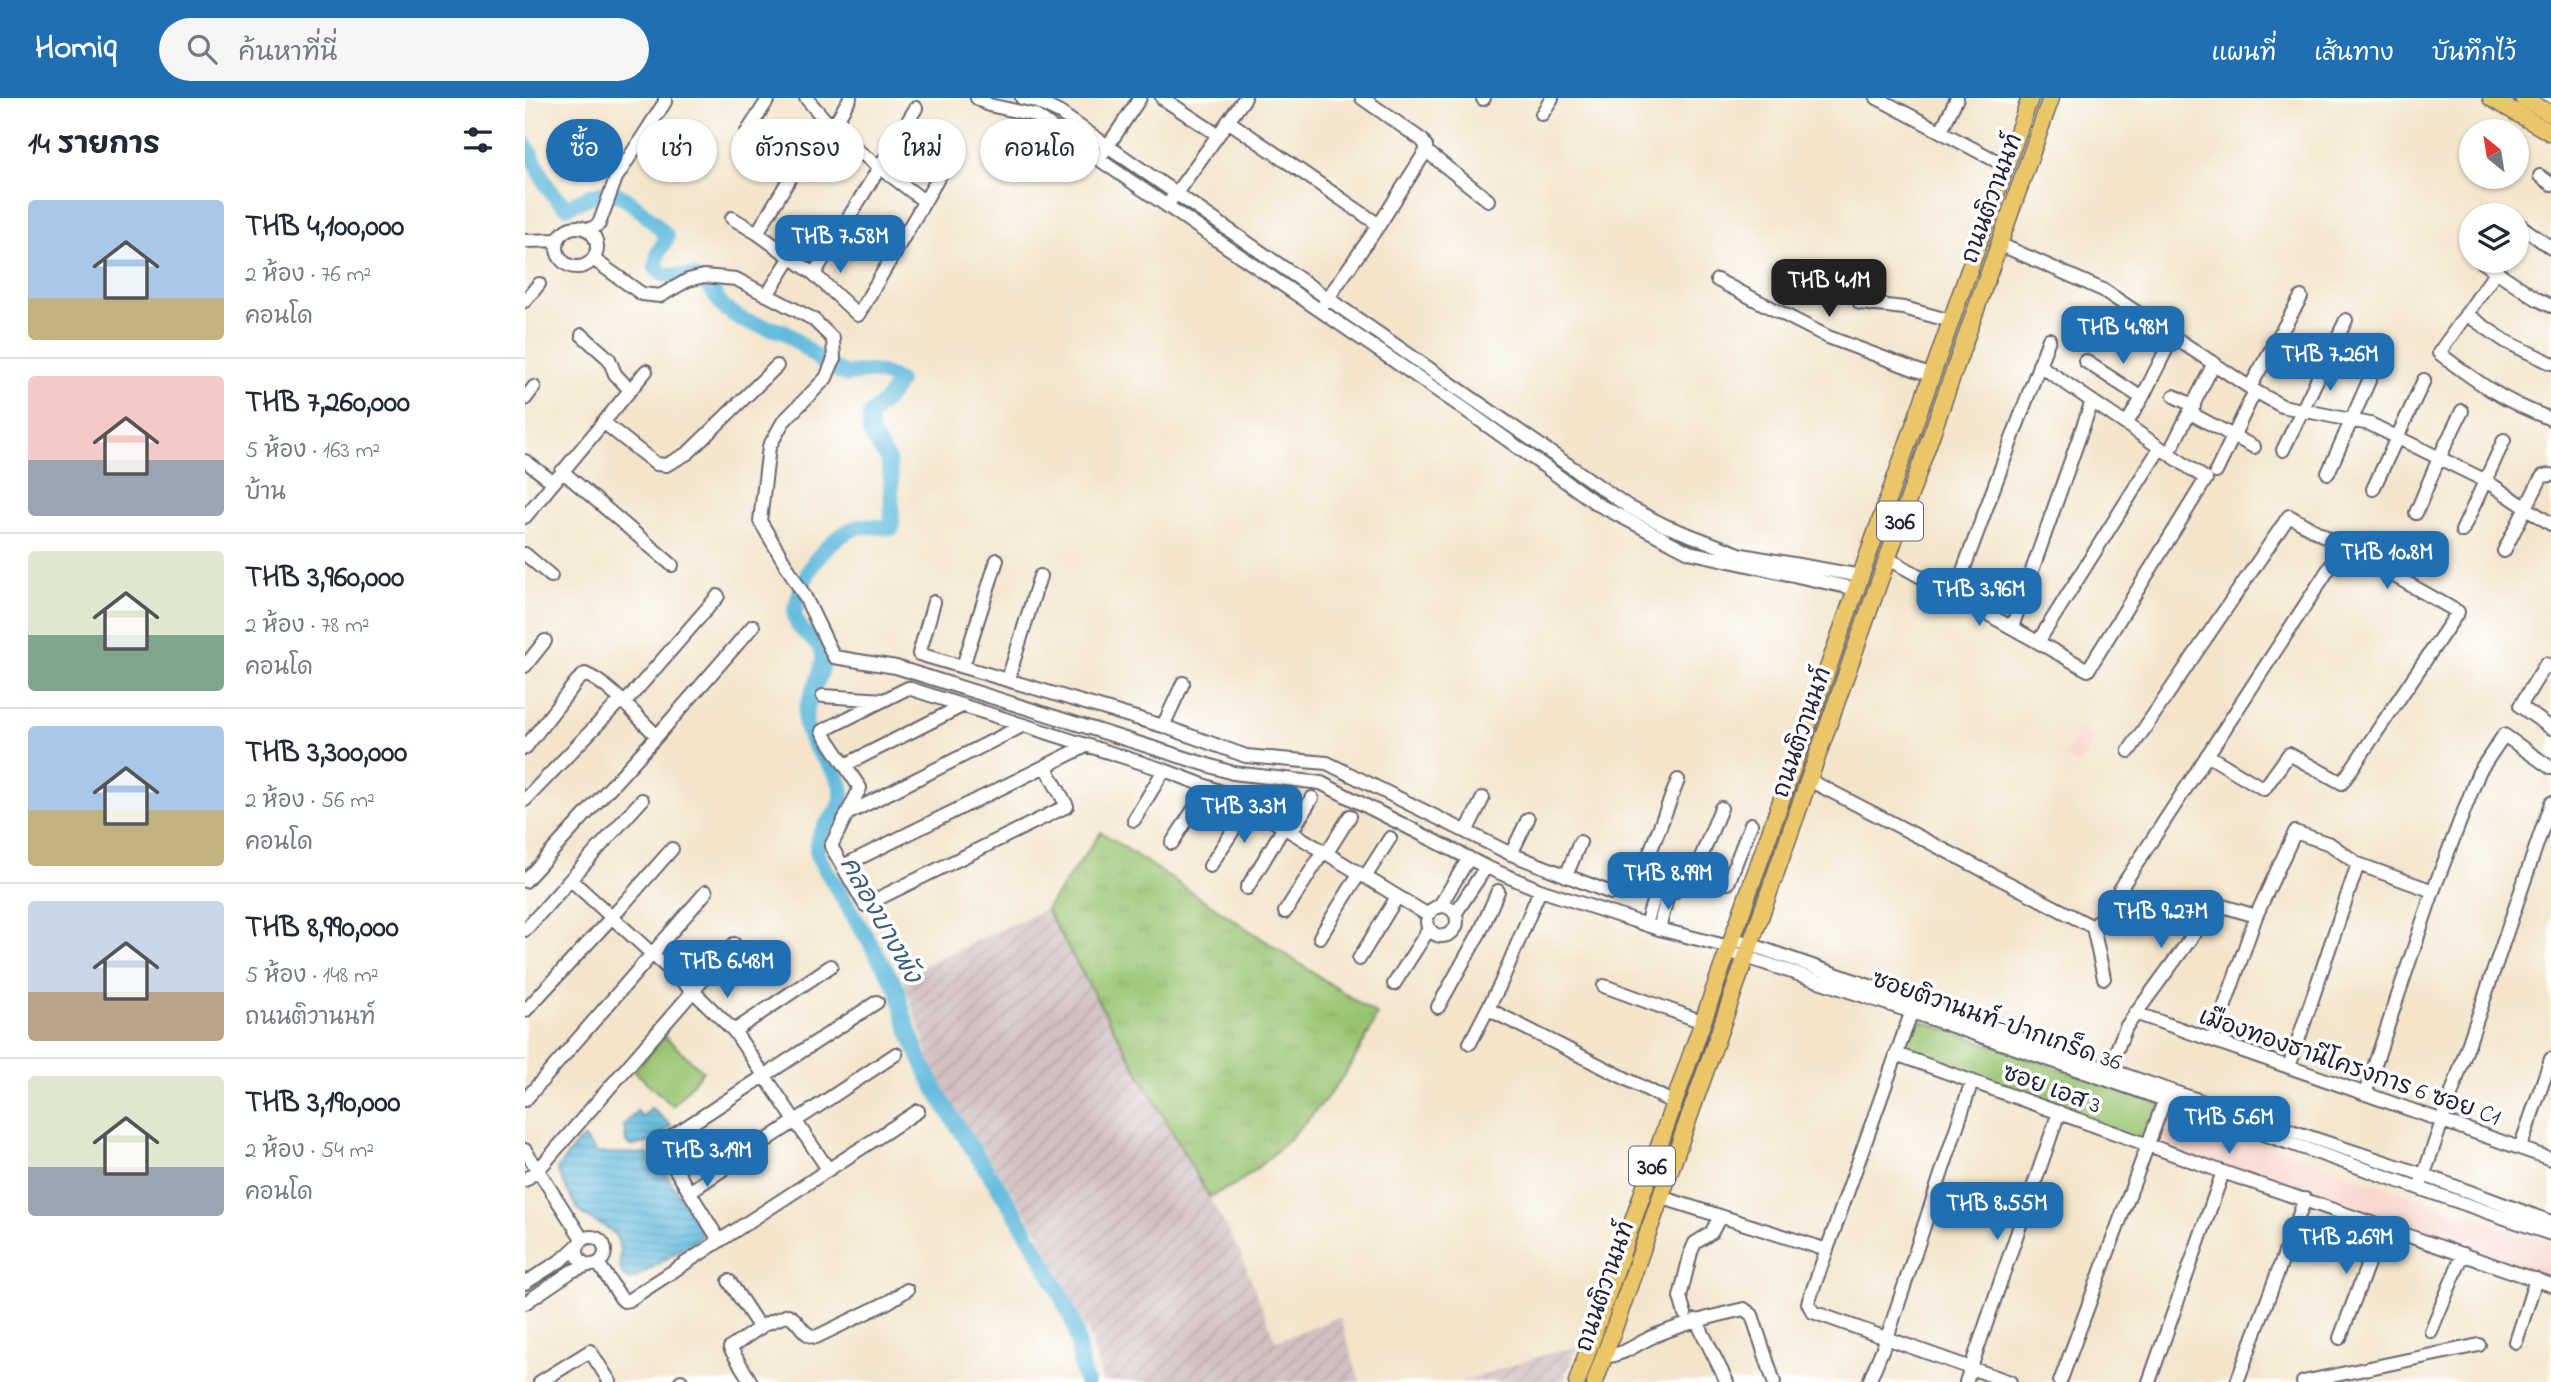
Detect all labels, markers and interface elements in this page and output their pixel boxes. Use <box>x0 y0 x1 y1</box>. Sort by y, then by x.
search box <box>159 18 649 81</box>
text: Homiq <box>35 25 117 73</box>
icon: search <box>183 30 221 68</box>
text: ค้นหาที่นี่ <box>239 35 337 73</box>
text: แผนที่ <box>2211 37 2276 72</box>
text: เส้นทาง <box>2314 37 2394 72</box>
text: บันทึกไว้ <box>2432 37 2516 72</box>
chip: ซื้อ <box>546 119 623 182</box>
chip: เช่า <box>637 119 717 182</box>
chip: ตัวกรอง <box>731 119 864 182</box>
chip: ใหม่ <box>878 119 966 182</box>
chip: คอนโด <box>980 119 1099 182</box>
north arrow <box>2459 119 2529 189</box>
map controls <box>2459 119 2529 273</box>
icon: filters <box>459 121 497 159</box>
text: 14 รายการ <box>28 124 160 168</box>
street label: ถนนติวานนท์ <box>1953 129 2033 269</box>
button: layers <box>2459 203 2529 273</box>
text: THB 4,100,000 <box>245 206 404 250</box>
pin: THB 7.58M <box>760 216 920 275</box>
text: THB 7.58M <box>791 221 889 254</box>
icon: home <box>84 228 168 312</box>
text: 2 ห้อง · 76 m² <box>245 259 371 292</box>
pin: THB 4.1M <box>1757 260 1901 319</box>
text: THB 4.1M <box>1787 265 1871 298</box>
text: คอนโด <box>245 301 313 334</box>
pin: THB 4.98M <box>2043 306 2203 366</box>
text: THB 4.98M <box>2077 312 2169 345</box>
pin: THB 7.26M <box>2250 334 2410 393</box>
text: THB 7.26M <box>2281 339 2379 372</box>
text: THB 7,260,000 <box>245 382 410 426</box>
icon: home <box>84 404 168 488</box>
text: 5 ห้อง · 163 m² <box>245 435 380 468</box>
text: บ้าน <box>245 477 286 510</box>
road number: 306 <box>1877 502 1923 540</box>
pin: THB 10.8M <box>2307 532 2467 591</box>
text: THB 10.8M <box>2341 537 2433 570</box>
text: THB 3,960,000 <box>245 557 404 601</box>
pin: THB 3.96M <box>1899 568 2059 628</box>
text: THB 3.96M <box>1933 574 2025 607</box>
icon: home <box>84 579 168 663</box>
text: 2 ห้อง · 78 m² <box>245 610 370 643</box>
text: คอนโด <box>245 652 313 685</box>
street label: ถนนติวานนท์ <box>1764 662 1842 803</box>
text: THB 3,300,000 <box>245 732 407 776</box>
icon: home <box>84 754 168 838</box>
text: 2 ห้อง · 56 m² <box>245 785 375 818</box>
pin: THB 3.3M <box>1172 786 1316 845</box>
text: THB 3.3M <box>1201 791 1287 824</box>
text: คอนโด <box>245 827 313 860</box>
water label: คลองบางพัง <box>829 850 931 992</box>
pin: THB 8.99M <box>1588 852 1748 912</box>
text: THB 8.99M <box>1624 858 1712 891</box>
pin: THB 9.27M <box>2081 890 2241 950</box>
text: THB 9.27M <box>2114 896 2208 929</box>
text: THB 8,990,000 <box>245 907 399 951</box>
icon: home <box>84 929 168 1013</box>
pin: THB 6.48M <box>647 940 807 1000</box>
text: THB 6.48M <box>680 946 774 979</box>
text: 5 ห้อง · 148 m² <box>245 960 379 993</box>
street label: ซอยติวานนท์-ปากเกร็ด 36 <box>1867 962 2127 1082</box>
street label: เมืองทองธานีโครงการ 6 ซอย C1 <box>2194 999 2505 1137</box>
text: ถนนติวานนท์ <box>245 1002 376 1035</box>
street label: ซอย เอส 3 <box>1997 1056 2105 1124</box>
text: THB 3,190,000 <box>245 1082 400 1126</box>
pin: THB 5.6M <box>2157 1096 2301 1156</box>
text: THB 5.6M <box>2184 1102 2274 1135</box>
icon: home <box>84 1104 168 1188</box>
pin: THB 3.19M <box>627 1130 787 1189</box>
text: 2 ห้อง · 54 m² <box>245 1135 374 1168</box>
text: THB 3.19M <box>662 1135 752 1168</box>
road number: 306 <box>1629 1147 1675 1186</box>
text: คอนโด <box>245 1177 313 1210</box>
pin: THB 8.55M <box>1917 1182 2077 1242</box>
text: THB 8.55M <box>1946 1188 2048 1221</box>
street label: ถนนติวานนท์ <box>1567 1216 1645 1357</box>
pin: THB 2.69M <box>2266 1216 2426 1276</box>
text: THB 2.69M <box>2299 1222 2393 1255</box>

